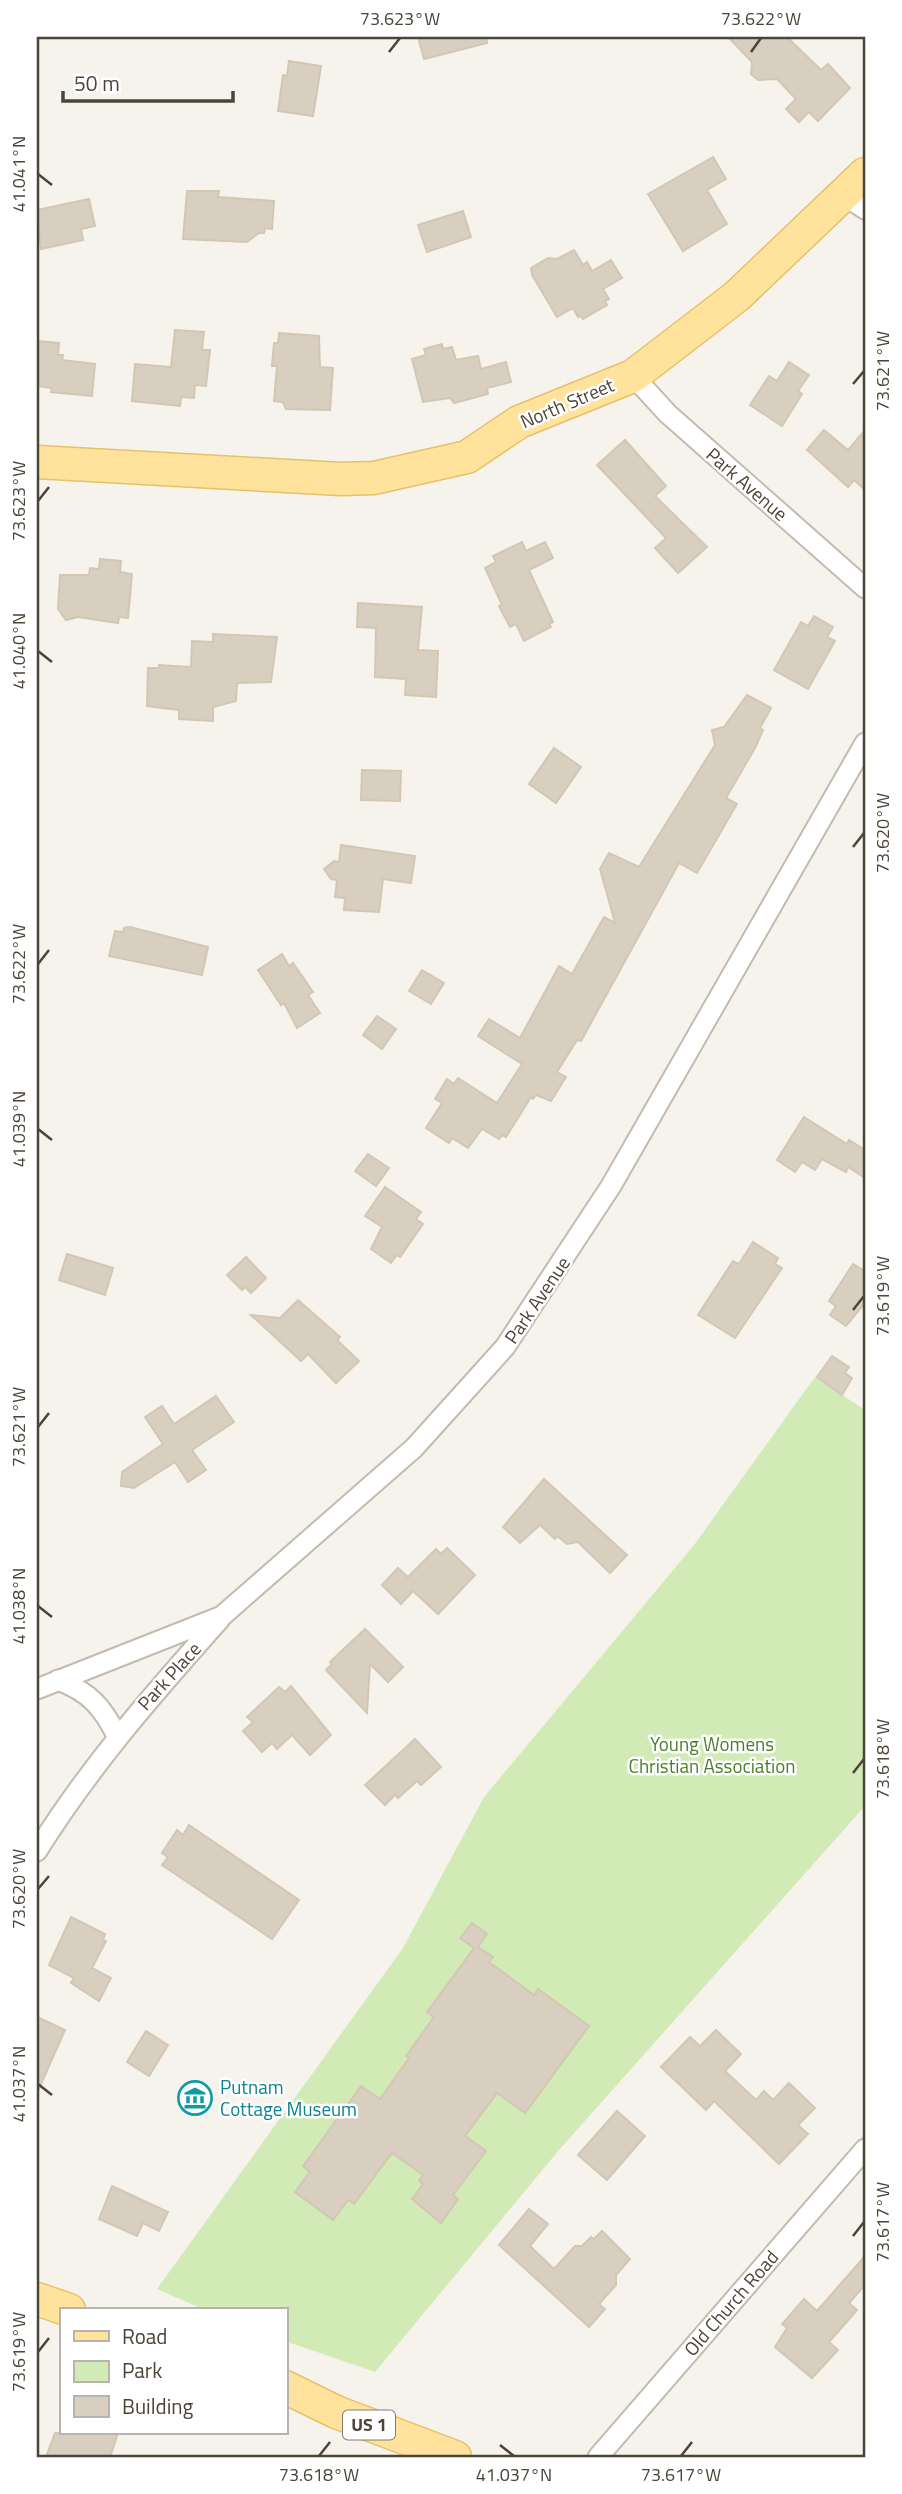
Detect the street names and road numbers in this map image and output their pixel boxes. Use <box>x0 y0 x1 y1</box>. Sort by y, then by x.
street label: North Street <box>515 370 619 435</box>
street label: Park Avenue <box>700 440 795 527</box>
street label: Park Avenue <box>497 1250 577 1349</box>
street label: Park Place <box>130 1635 207 1716</box>
street label: Old Church Road <box>676 2243 785 2362</box>
road number: US 1 <box>343 2410 395 2440</box>

